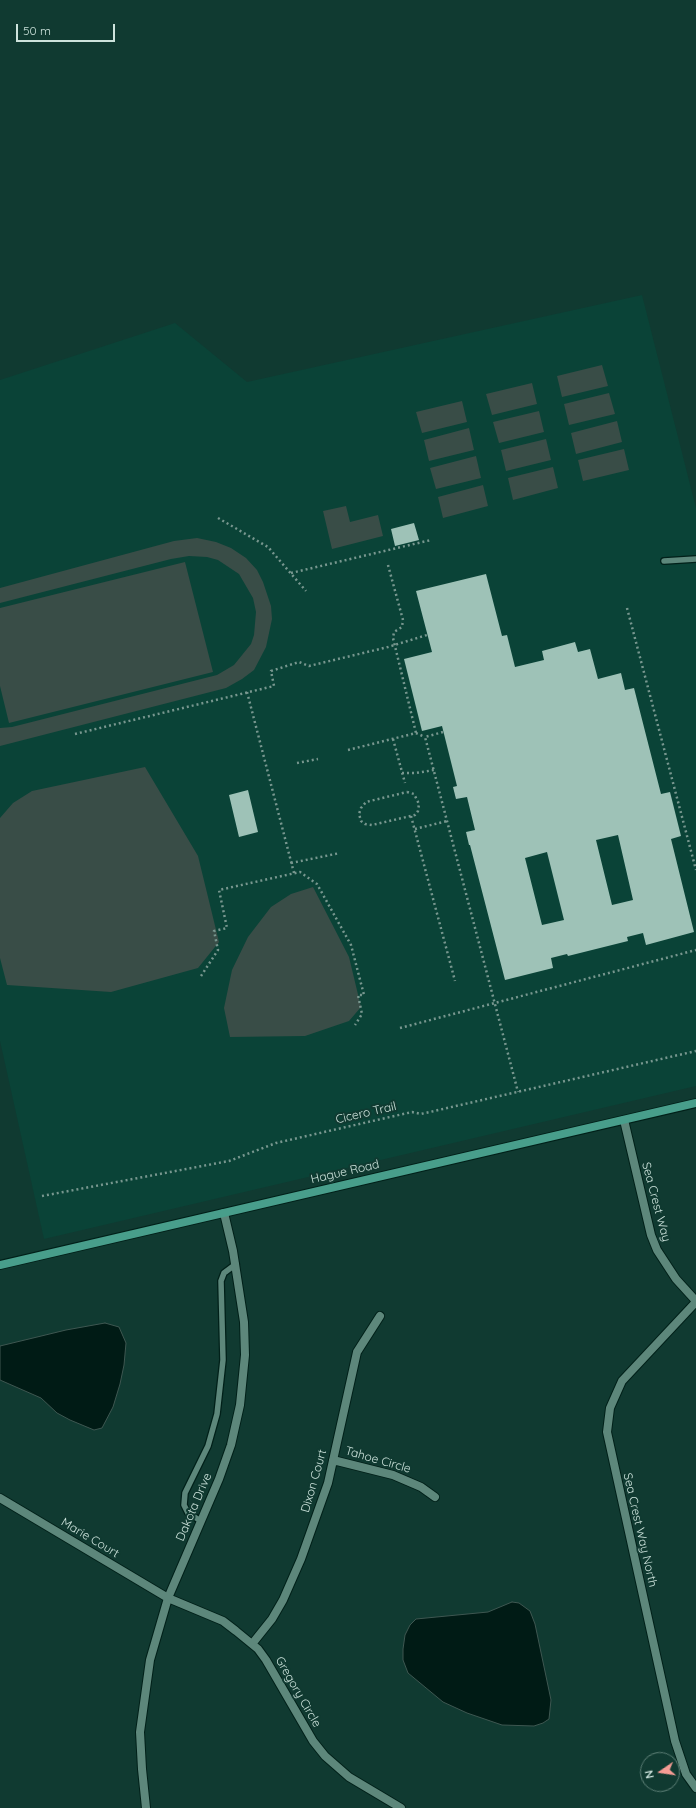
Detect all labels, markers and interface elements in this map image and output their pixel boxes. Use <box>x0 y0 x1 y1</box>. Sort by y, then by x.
scale bar <box>18 16 117 42</box>
text: 50 m <box>23 23 51 38</box>
street label: Cicero Trail <box>334 1099 398 1127</box>
street label: Hague Road <box>309 1157 381 1187</box>
street label: Sea Crest Way <box>638 1161 674 1243</box>
street label: Tahoe Circle <box>343 1444 413 1476</box>
street label: Dixon Court <box>298 1448 330 1514</box>
street label: Dakota Drive <box>173 1471 215 1543</box>
street label: Sea Crest Way North <box>620 1472 660 1588</box>
street label: Marie Court <box>58 1515 122 1561</box>
street label: Gregory Circle <box>272 1654 324 1730</box>
north arrow <box>640 1752 680 1792</box>
text: N <box>642 1769 657 1780</box>

